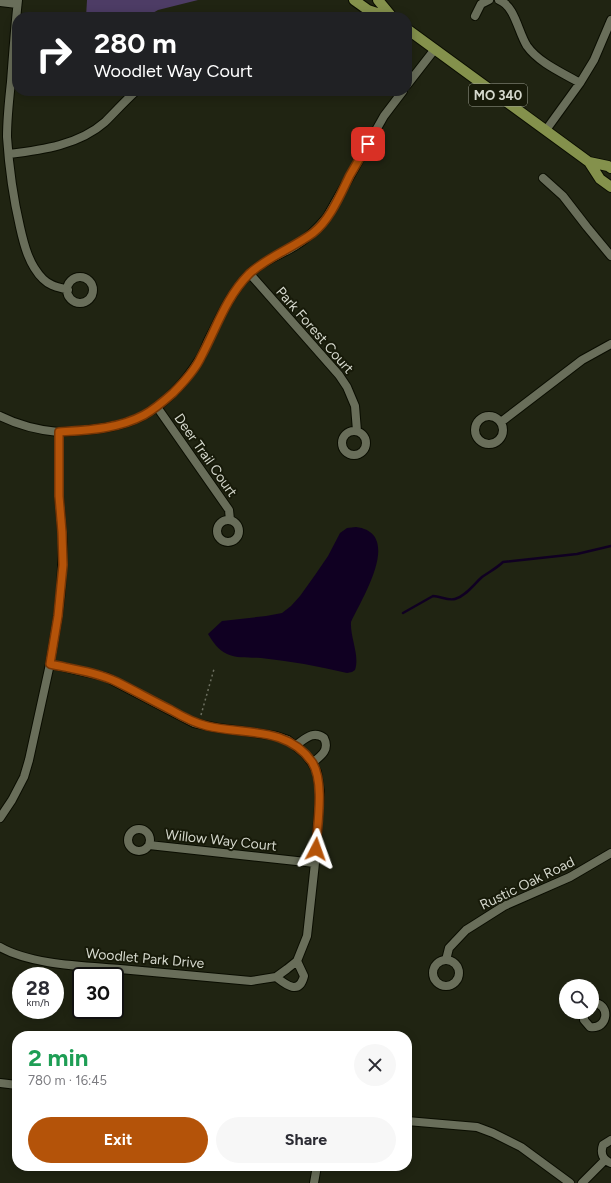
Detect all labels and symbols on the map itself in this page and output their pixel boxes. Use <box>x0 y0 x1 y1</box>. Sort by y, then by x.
road number: MO 340 <box>469 84 527 106</box>
pin <box>351 127 385 161</box>
street label: Park Forest Court <box>272 283 357 377</box>
street label: Deer Trail Court <box>171 410 241 500</box>
street label: Willow Way Court <box>164 826 278 855</box>
position arrow <box>295 828 337 870</box>
street label: Rustic Oak Road <box>477 853 577 914</box>
street label: Woodlet Park Drive <box>85 945 205 972</box>
speed limit sign: 30 <box>72 967 124 1019</box>

